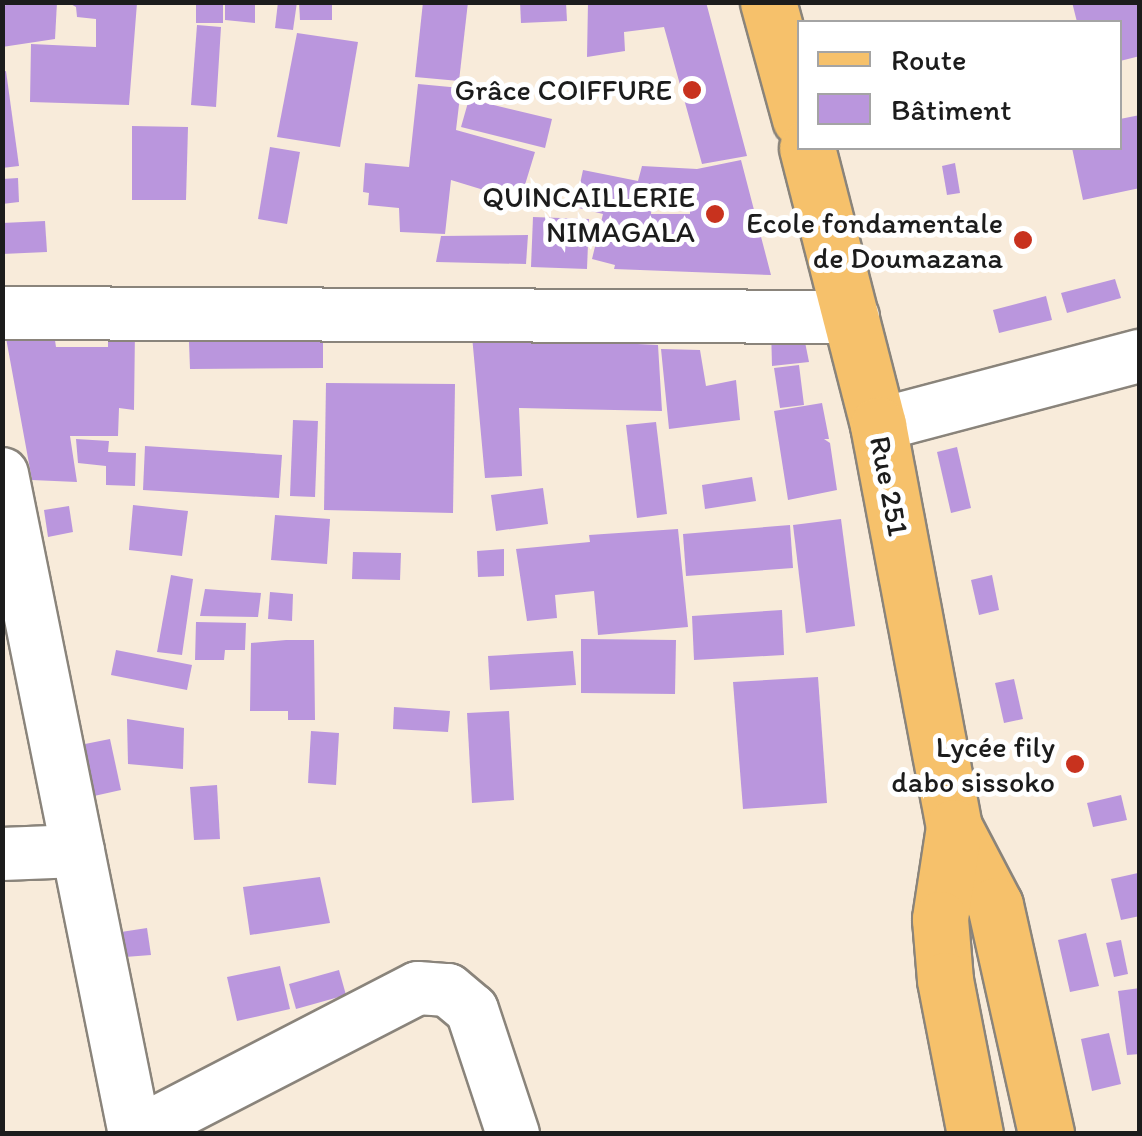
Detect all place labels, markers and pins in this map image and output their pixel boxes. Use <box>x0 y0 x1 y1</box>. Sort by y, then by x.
place label: Grâce COIFFURE <box>455 72 672 108</box>
marker: Grâce COIFFURE <box>681 79 703 101</box>
place label: QUINCAILLERIE NIMAGALA <box>482 179 695 250</box>
marker: QUINCAILLERIE NIMAGALA <box>704 203 726 225</box>
place label: Ecole fondamentale de Doumazana <box>749 205 1003 276</box>
marker: Ecole fondamentale de Doumazana <box>1012 229 1034 251</box>
place label: Lycée fily dabo sissoko <box>891 729 1055 800</box>
marker: Lycée fily dabo sissoko <box>1064 753 1086 775</box>

